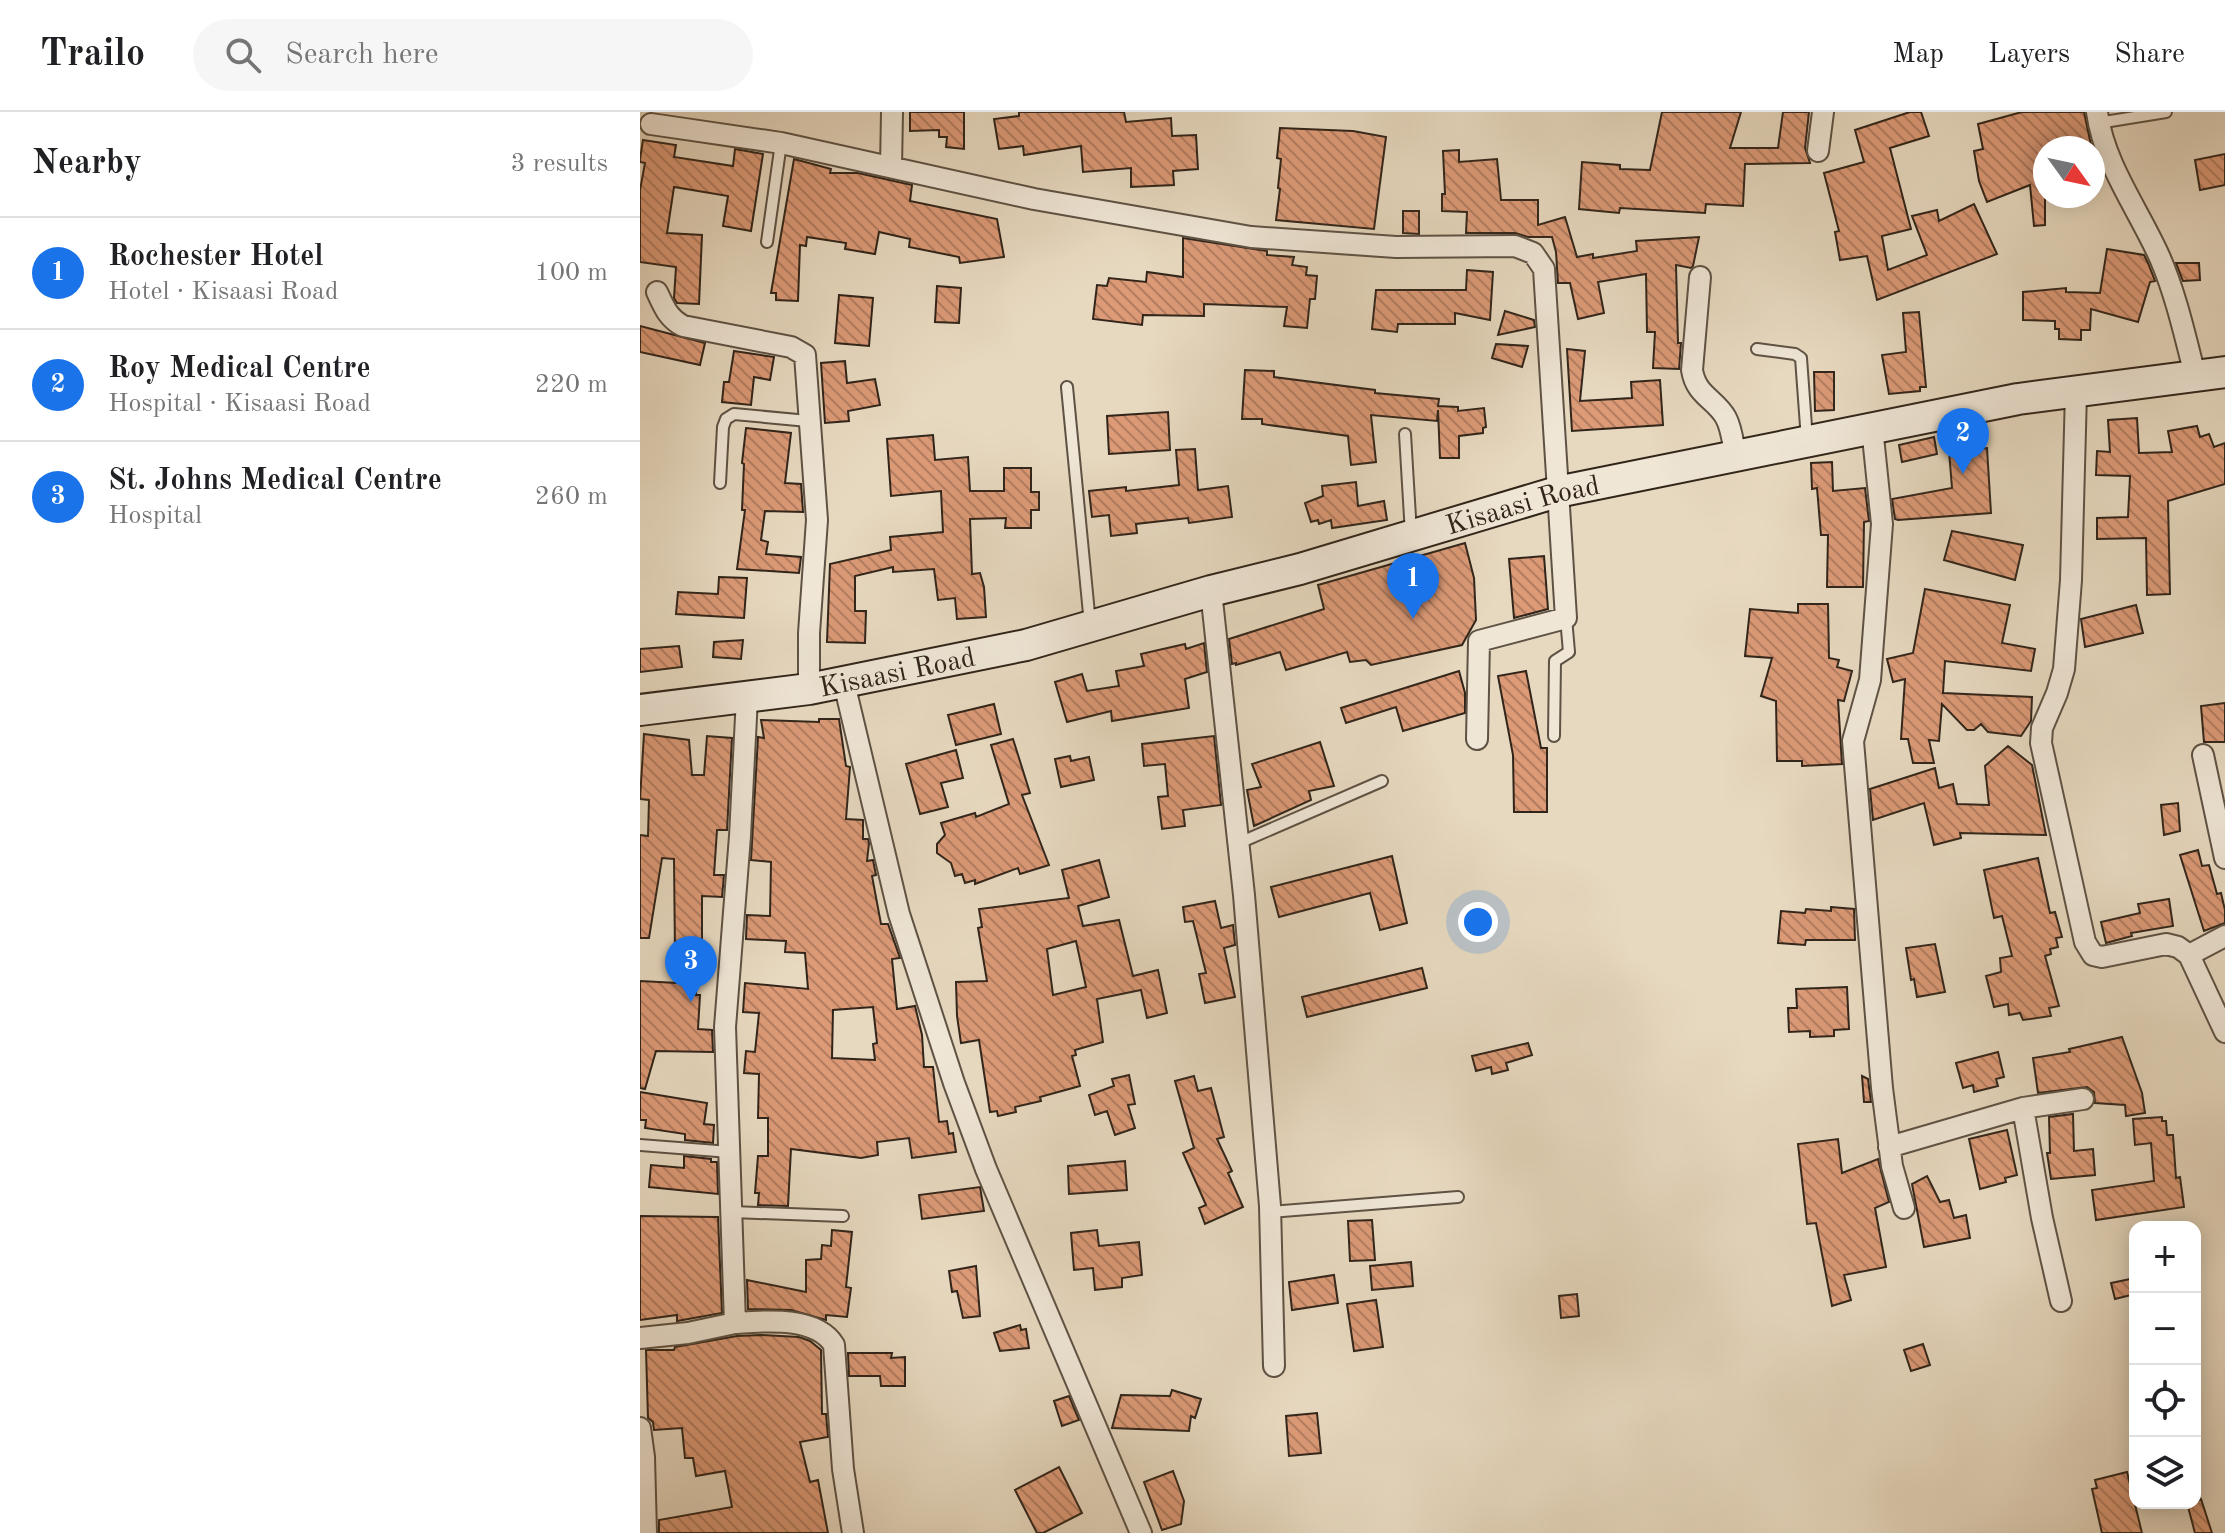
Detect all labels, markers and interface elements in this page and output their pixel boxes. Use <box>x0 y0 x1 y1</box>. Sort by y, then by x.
search box <box>193 19 753 91</box>
icon: search <box>221 33 265 77</box>
text: Trailo <box>40 36 145 74</box>
text: Search here <box>285 40 439 70</box>
text: Map <box>1892 41 1944 69</box>
text: Layers <box>1988 41 2070 69</box>
text: Share <box>2114 41 2185 69</box>
north arrow <box>2033 136 2105 208</box>
text: Nearby <box>32 147 142 181</box>
text: 3 results <box>510 151 608 177</box>
text: Rochester Hotel <box>108 242 324 272</box>
text: 1 <box>50 260 66 286</box>
text: 100 m <box>535 260 608 286</box>
text: Hotel · Kisaasi Road <box>108 279 338 305</box>
text: Roy Medical Centre <box>108 354 371 384</box>
text: 2 <box>50 372 66 398</box>
text: 220 m <box>535 372 608 398</box>
text: Hospital · Kisaasi Road <box>108 391 371 417</box>
pin: 2 <box>1937 408 1989 474</box>
text: St. Johns Medical Centre <box>108 466 442 496</box>
street label: Kisaasi Road <box>1443 473 1602 541</box>
text: 3 <box>50 484 66 510</box>
text: 260 m <box>535 484 608 510</box>
text: Hospital <box>108 503 202 529</box>
pin: 1 <box>1387 553 1439 619</box>
street label: Kisaasi Road <box>817 645 978 704</box>
your location <box>1458 902 1498 942</box>
pin: 3 <box>665 936 717 1002</box>
map controls <box>2129 1221 2201 1509</box>
button: + <box>2129 1221 2201 1293</box>
button: − <box>2129 1293 2201 1365</box>
button: locate <box>2129 1365 2201 1437</box>
button: layers <box>2129 1437 2201 1509</box>

